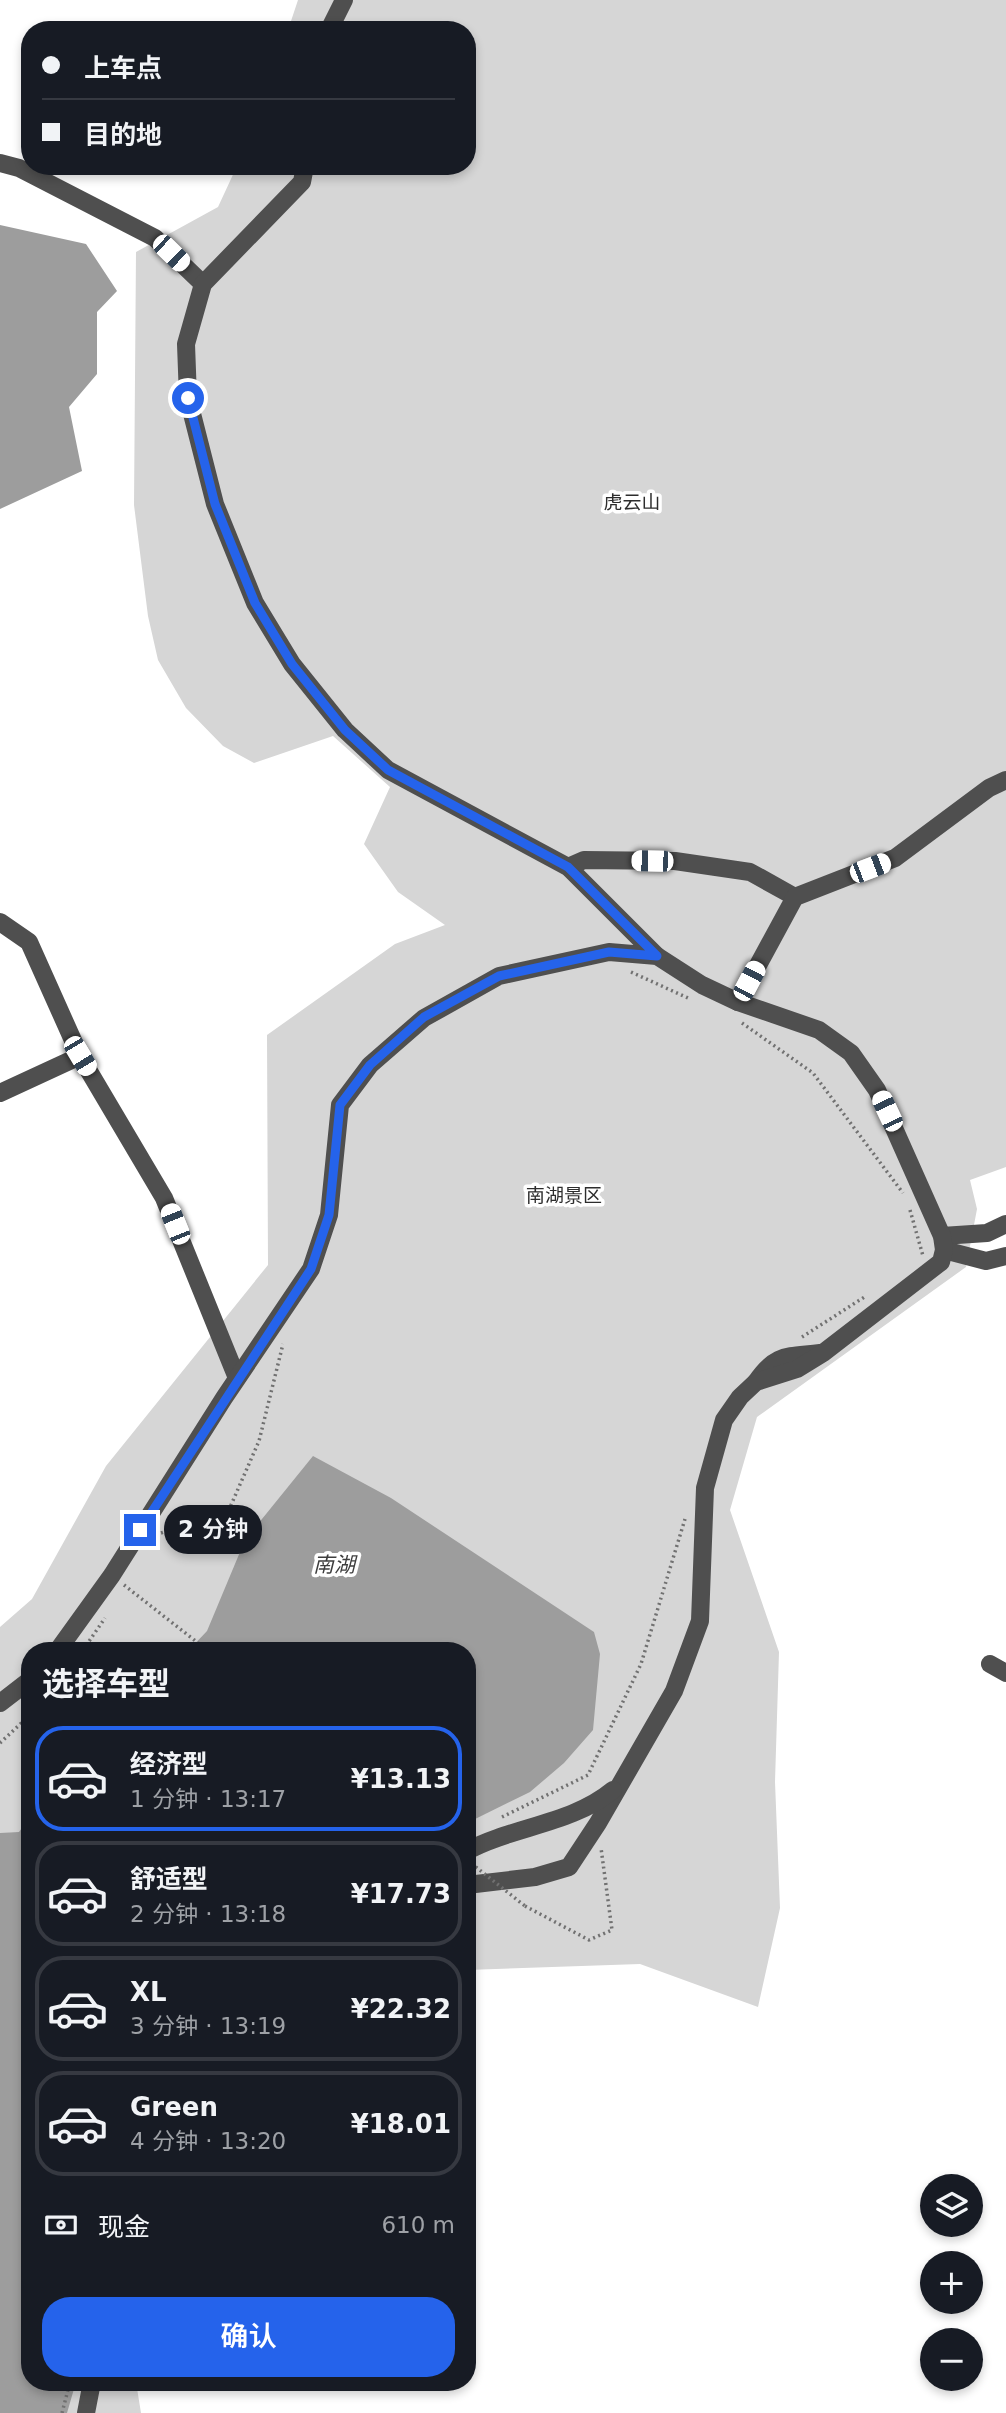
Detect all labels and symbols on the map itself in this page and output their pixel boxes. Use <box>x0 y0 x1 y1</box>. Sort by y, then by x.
car <box>149 231 194 275</box>
route start <box>172 382 204 414</box>
park label: 虎云山 <box>603 491 661 513</box>
car <box>631 850 674 872</box>
car <box>847 851 894 885</box>
car <box>730 958 769 1004</box>
car <box>61 1033 100 1079</box>
car <box>869 1088 906 1134</box>
park label: 南湖景区 <box>526 1184 602 1206</box>
car <box>158 1201 193 1247</box>
callout: 2 分钟 <box>164 1506 262 1554</box>
route end <box>124 1514 156 1546</box>
water label: 南湖 <box>313 1553 358 1577</box>

